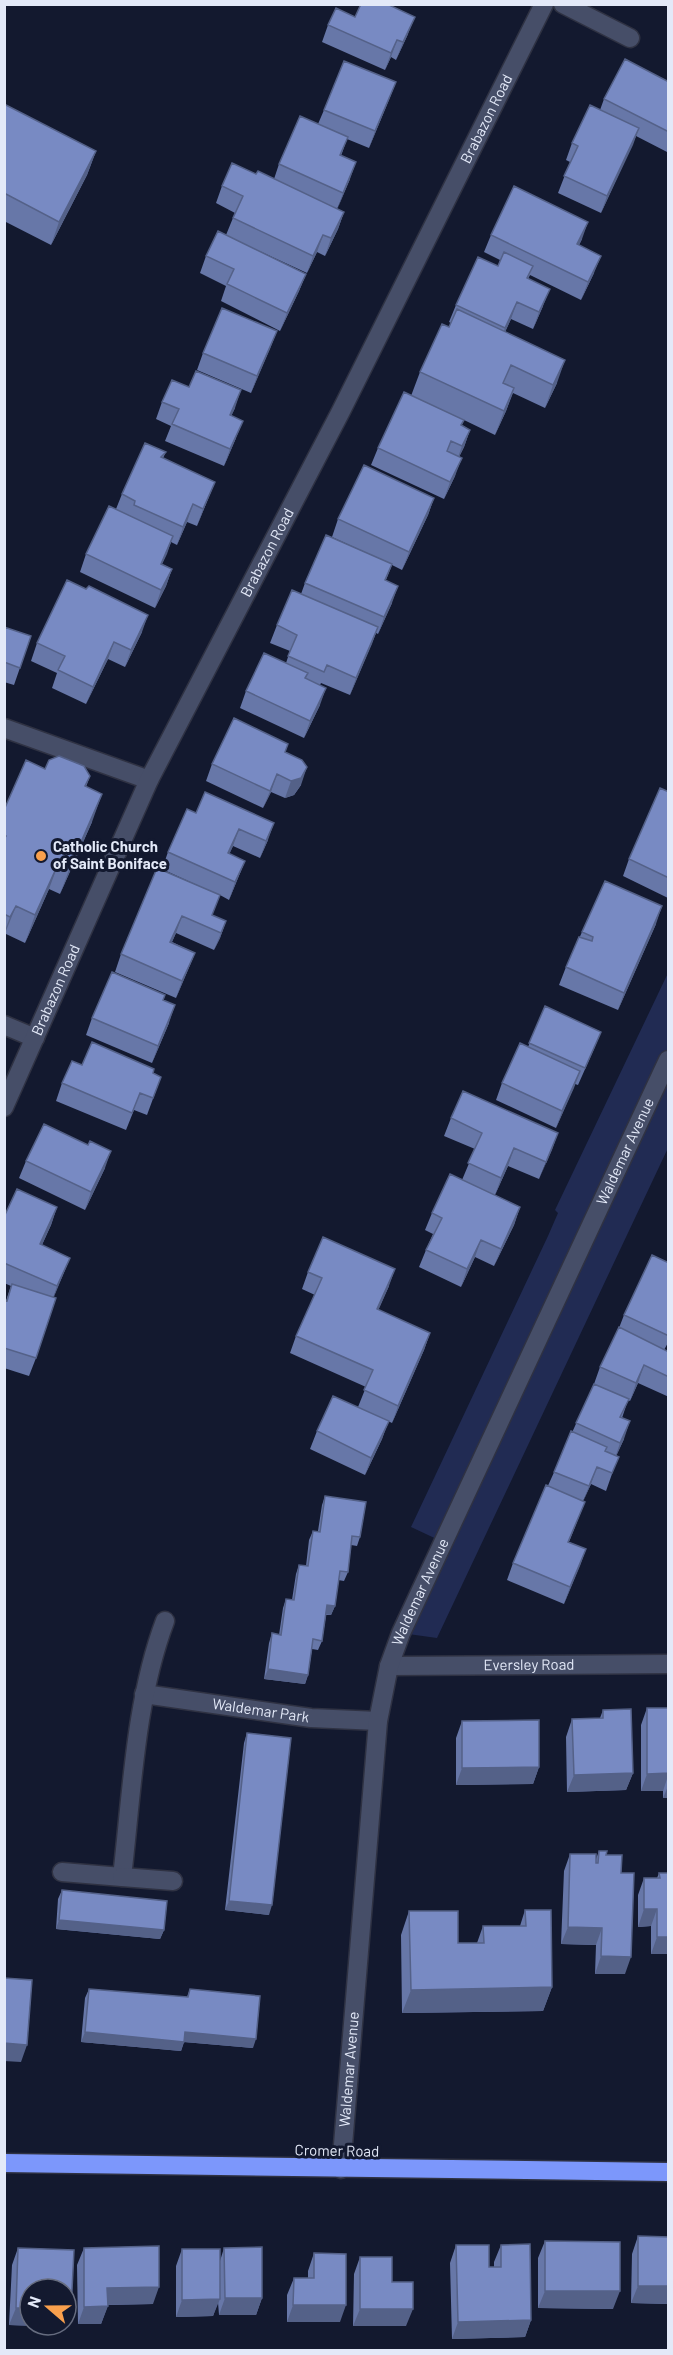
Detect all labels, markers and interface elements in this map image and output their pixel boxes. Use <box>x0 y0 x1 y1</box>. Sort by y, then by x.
street label: Brabazon Road <box>456 71 516 166</box>
street label: Brabazon Road <box>236 505 297 600</box>
place label: Catholic Church of Saint Boniface <box>53 837 167 872</box>
marker: Catholic Church of Saint Boniface <box>34 849 48 863</box>
street label: Brabazon Road <box>27 941 83 1038</box>
street label: Waldemar Avenue <box>592 1095 657 1207</box>
street label: Waldemar Avenue <box>387 1535 452 1648</box>
street label: Eversley Road <box>483 1655 575 1673</box>
street label: Waldemar Park <box>211 1694 311 1726</box>
street label: Waldemar Avenue <box>334 2011 362 2128</box>
street label: Cromer Road <box>295 2140 379 2160</box>
north arrow <box>18 2277 78 2337</box>
text: N <box>23 2293 44 2310</box>

